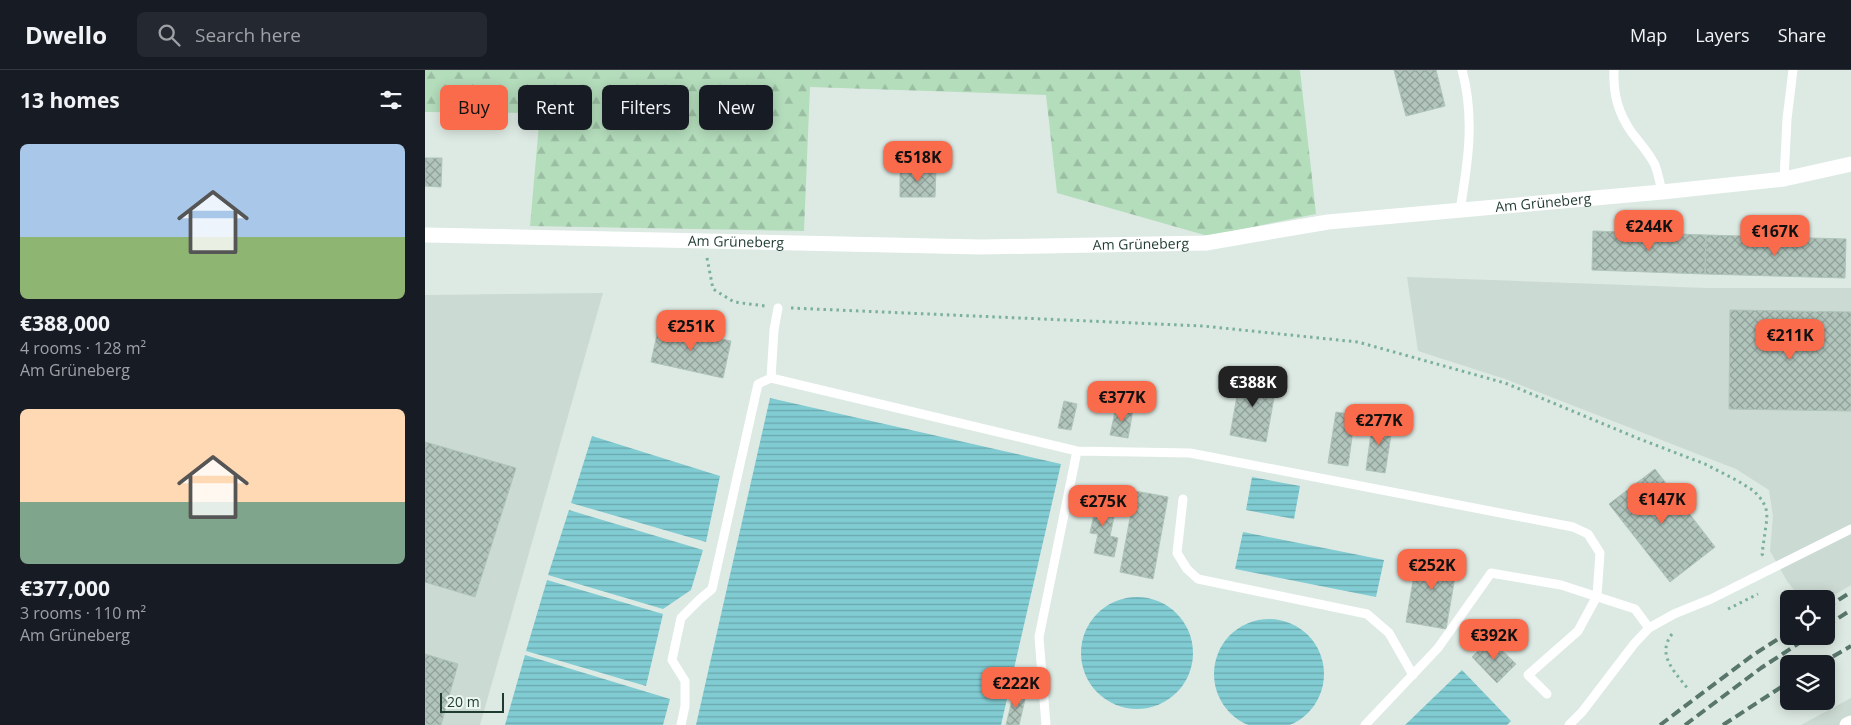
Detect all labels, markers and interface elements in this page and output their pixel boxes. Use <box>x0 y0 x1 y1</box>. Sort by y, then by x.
search box <box>137 12 487 57</box>
text: Dwello <box>25 18 107 51</box>
icon: search <box>155 21 183 49</box>
text: Search here <box>195 22 301 48</box>
text: Map <box>1630 23 1667 47</box>
text: Layers <box>1695 23 1750 47</box>
text: Share <box>1778 23 1826 47</box>
chip: Buy <box>440 85 508 130</box>
chip: Rent <box>518 85 592 130</box>
chip: Filters <box>602 85 689 130</box>
chip: New <box>699 85 773 130</box>
text: 13 homes <box>20 86 120 114</box>
icon: filters <box>377 86 405 114</box>
pin: €518K <box>883 140 953 183</box>
text: €518K <box>894 146 942 168</box>
icon: home <box>168 177 258 267</box>
street label: Am Grüneberg <box>1494 188 1592 216</box>
pin: €244K <box>1614 210 1684 252</box>
pin: €167K <box>1740 214 1810 257</box>
text: €244K <box>1625 215 1673 237</box>
text: €167K <box>1751 220 1799 242</box>
street label: Am Grüneberg <box>688 231 785 252</box>
street label: Am Grüneberg <box>1093 233 1190 254</box>
text: €388,000 <box>20 309 110 337</box>
pin: €251K <box>656 310 726 352</box>
text: €251K <box>667 315 715 337</box>
pin: €211K <box>1755 318 1825 361</box>
text: €211K <box>1766 324 1814 346</box>
text: 4 rooms · 128 m² <box>20 337 146 359</box>
text: Am Grüneberg <box>20 359 130 381</box>
pin: €388K <box>1218 366 1288 408</box>
text: €388K <box>1229 371 1277 393</box>
pin: €377K <box>1087 380 1157 423</box>
text: €377K <box>1098 386 1146 408</box>
pin: €277K <box>1344 404 1414 446</box>
text: €277K <box>1355 409 1403 431</box>
icon: home <box>168 442 258 532</box>
pin: €147K <box>1627 482 1697 525</box>
pin: €275K <box>1068 484 1138 527</box>
text: €147K <box>1638 488 1686 510</box>
text: €275K <box>1079 490 1127 512</box>
pin: €252K <box>1397 548 1467 591</box>
text: €252K <box>1408 554 1456 576</box>
text: €377,000 <box>20 574 110 602</box>
map controls <box>1780 590 1835 710</box>
button: locate <box>1780 590 1835 645</box>
text: 3 rooms · 110 m² <box>20 602 146 624</box>
pin: €392K <box>1459 618 1529 661</box>
text: Am Grüneberg <box>20 624 130 646</box>
text: €392K <box>1470 624 1518 646</box>
button: layers <box>1780 655 1835 710</box>
pin: €222K <box>981 666 1051 709</box>
text: €222K <box>992 672 1040 694</box>
scale bar <box>440 690 504 713</box>
text: 20 m <box>447 692 480 711</box>

